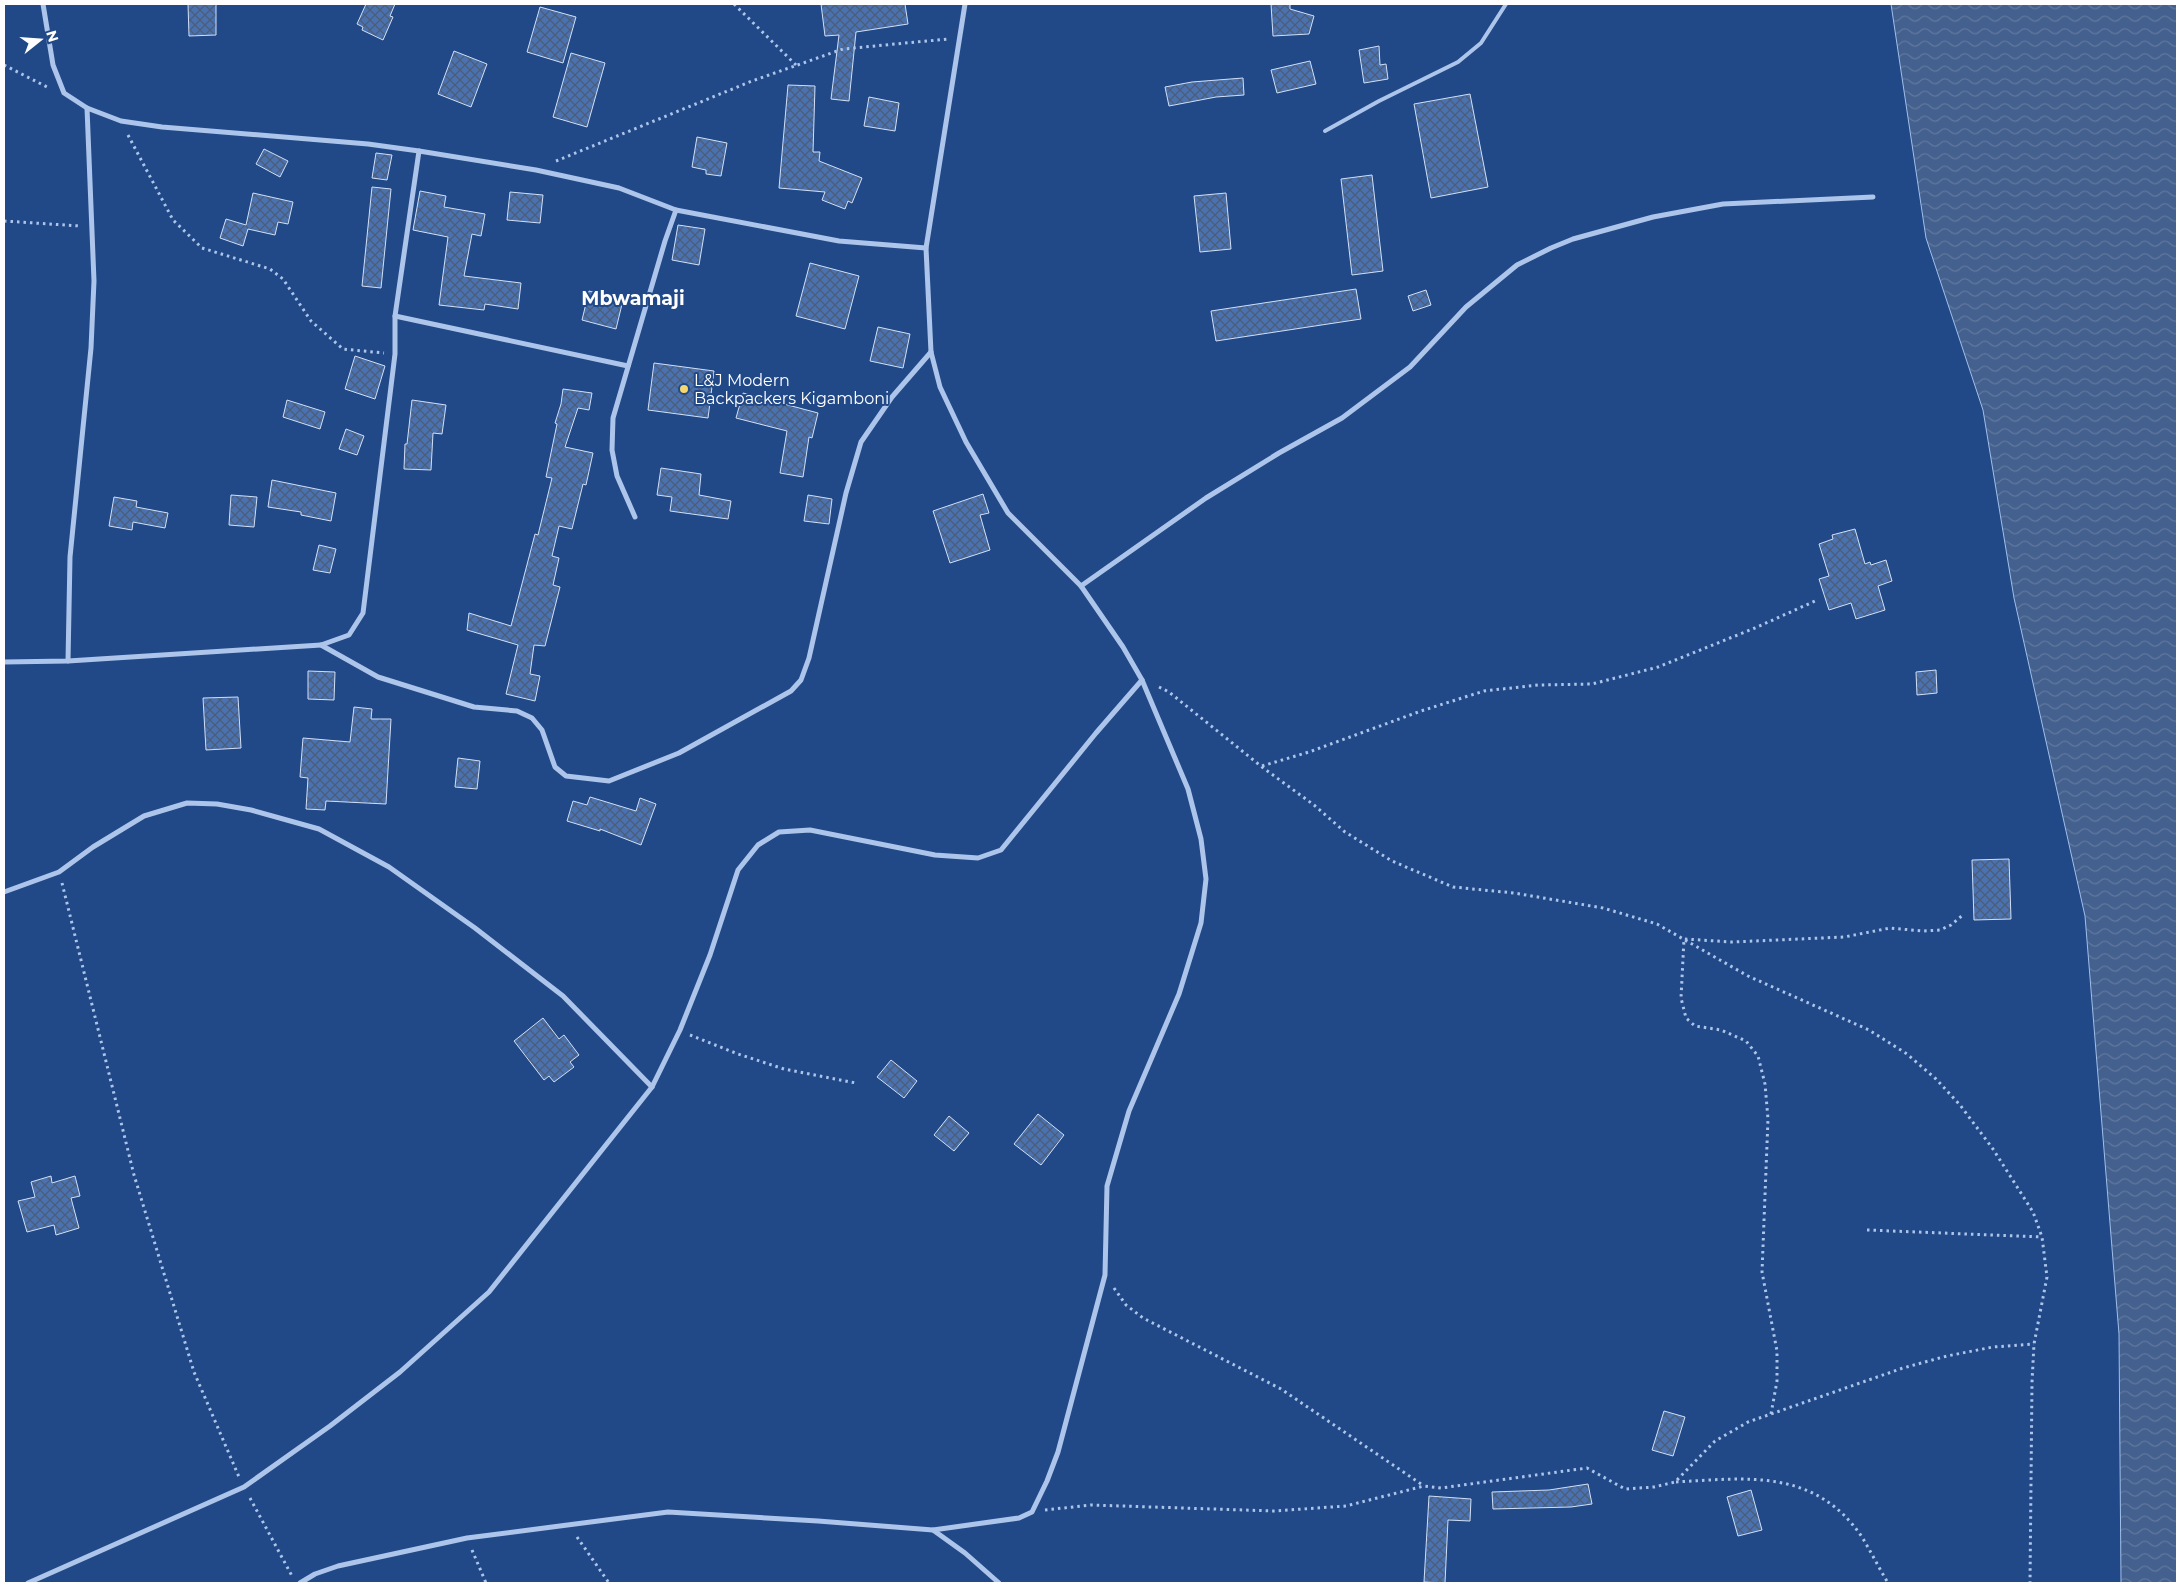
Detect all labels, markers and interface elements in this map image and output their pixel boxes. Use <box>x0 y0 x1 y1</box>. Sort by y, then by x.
north arrow <box>15 15 65 65</box>
text: N <box>42 28 63 44</box>
district label: Mbwamaji <box>581 287 685 310</box>
place label: L&J Modern Backpackers Kigamboni <box>694 371 889 408</box>
marker: L&J Modern Backpackers Kigamboni <box>678 383 690 395</box>

